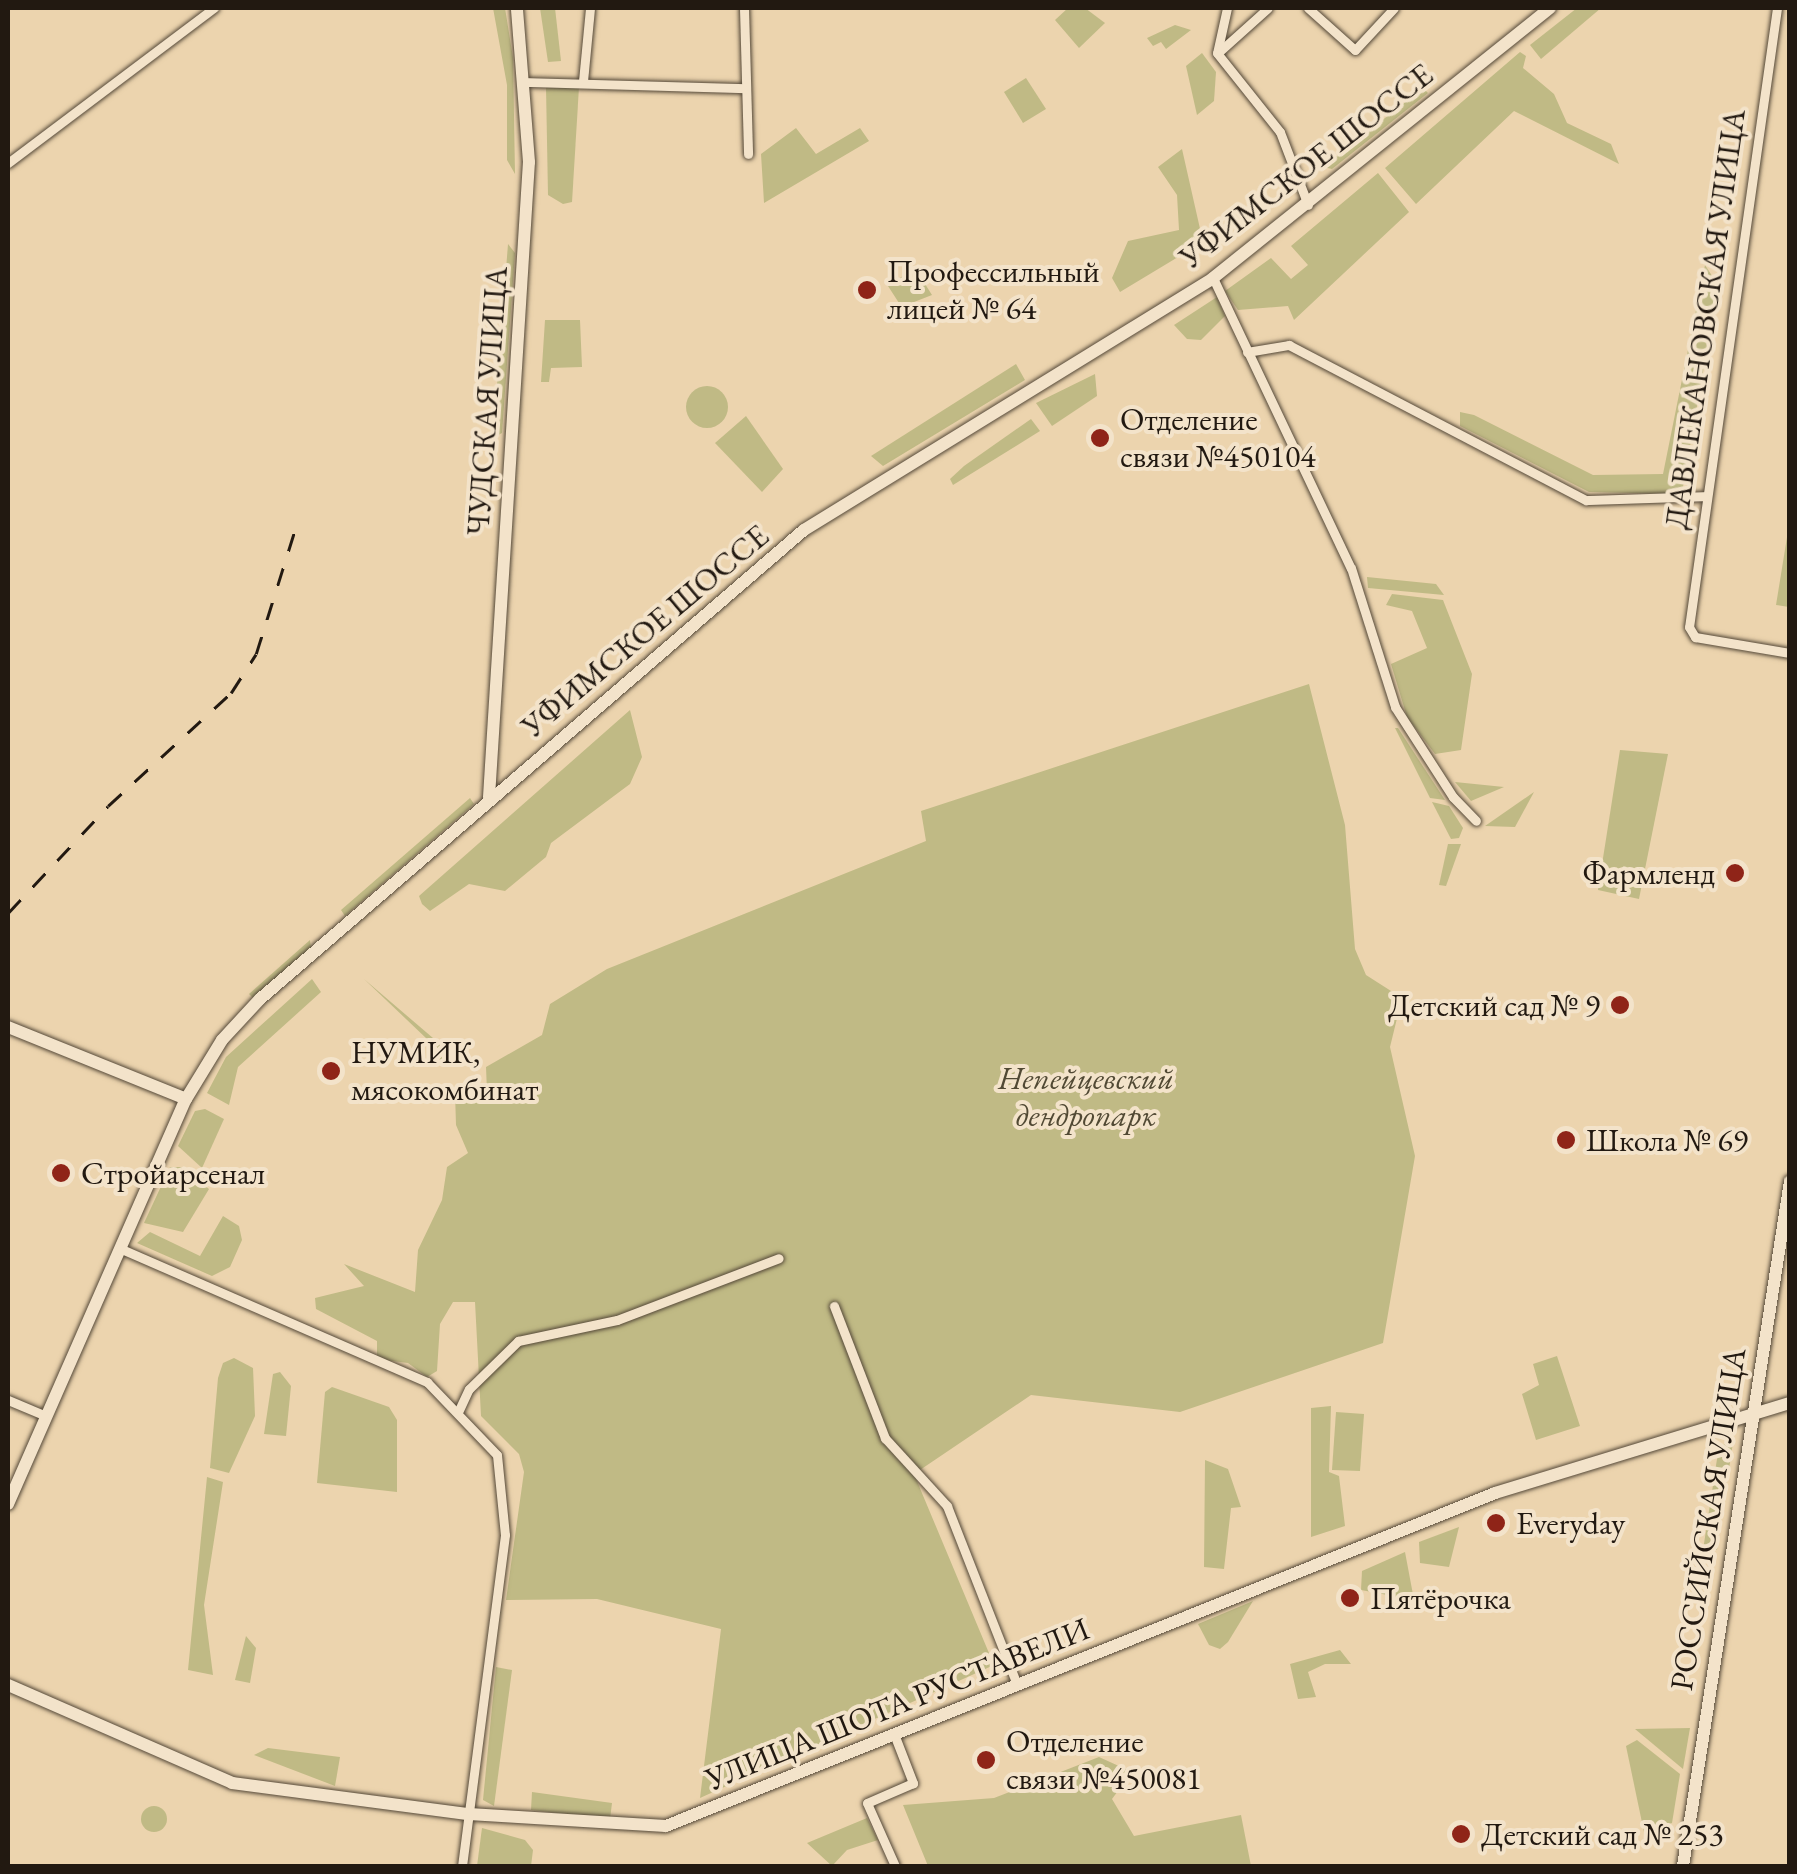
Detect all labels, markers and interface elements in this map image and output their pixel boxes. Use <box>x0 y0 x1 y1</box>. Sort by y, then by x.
street label: УФИМСКОЕ ШОССЕ <box>1172 55 1440 277</box>
street label: ДАВЛЕКАНОВСКАЯ УЛИЦА <box>1657 107 1753 531</box>
place label: Профессильный лицей № 64 <box>887 253 1100 328</box>
street label: ЧУДСКАЯ УЛИЦА <box>458 265 516 537</box>
marker: Профессильный лицей № 64 <box>856 279 878 301</box>
place label: Отделение связи №450104 <box>1120 401 1316 476</box>
marker: Отделение связи №450104 <box>1089 427 1111 449</box>
street label: УФИМСКОЕ ШОССЕ <box>514 516 776 746</box>
place label: Фармленд <box>1582 854 1715 892</box>
marker: Фармленд <box>1724 862 1746 884</box>
place label: Детский сад № 9 <box>1388 986 1600 1024</box>
marker: Детский сад № 9 <box>1609 994 1631 1016</box>
place label: НУМИК, мясокомбинат <box>351 1034 538 1109</box>
marker: НУМИК, мясокомбинат <box>320 1060 342 1082</box>
park label: Непейцевский дендропарк <box>998 1060 1174 1135</box>
place label: Школа № 69 <box>1586 1121 1748 1159</box>
marker: Школа № 69 <box>1555 1129 1577 1151</box>
place label: Стройарсенал <box>81 1154 265 1192</box>
marker: Стройарсенал <box>50 1162 72 1184</box>
street label: РОССИЙСКАЯ УЛИЦА <box>1662 1345 1754 1693</box>
place label: Everyday <box>1516 1504 1625 1542</box>
marker: Everyday <box>1485 1512 1507 1534</box>
place label: Пятёрочка <box>1370 1579 1511 1617</box>
marker: Пятёрочка <box>1339 1587 1361 1609</box>
street label: УЛИЦА ШОТА РУСТАВЕЛИ <box>700 1609 1094 1799</box>
place label: Отделение связи №450081 <box>1006 1723 1202 1798</box>
marker: Отделение связи №450081 <box>975 1749 997 1771</box>
place label: Детский сад № 253 <box>1481 1815 1724 1853</box>
marker: Детский сад № 253 <box>1450 1823 1472 1845</box>

